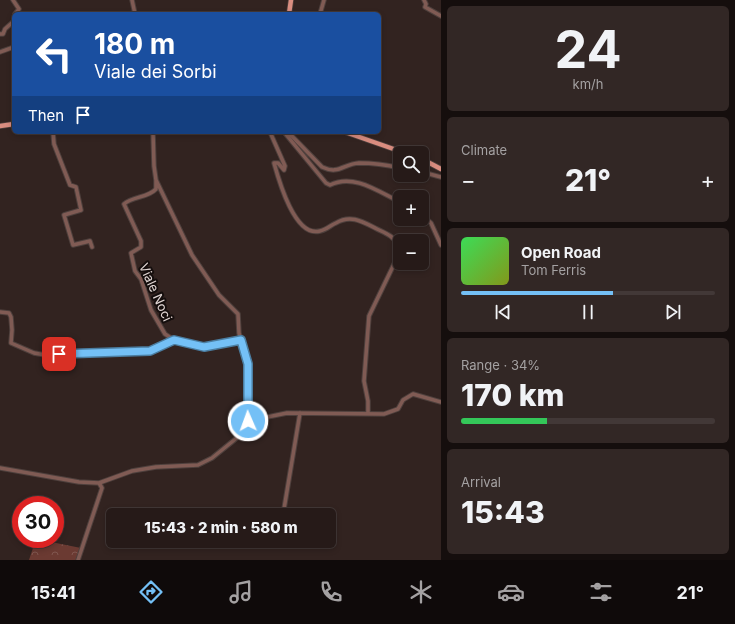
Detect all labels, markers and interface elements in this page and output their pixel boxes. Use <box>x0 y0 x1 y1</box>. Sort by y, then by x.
text: 24 <box>554 18 622 81</box>
text: 180 m <box>94 27 175 61</box>
icon: left <box>28 28 80 80</box>
text: Viale dei Sorbi <box>94 61 217 82</box>
text: km/h <box>573 76 603 92</box>
icon: arrive <box>72 104 94 126</box>
text: Then <box>28 106 64 125</box>
text: Climate <box>461 142 507 158</box>
map controls <box>393 146 429 270</box>
button: search <box>393 146 429 182</box>
text: 21° <box>565 162 611 198</box>
text: − <box>461 167 476 193</box>
text: + <box>700 167 715 193</box>
button: + <box>393 190 429 226</box>
button: − <box>393 234 429 270</box>
text: Open Road <box>521 243 601 262</box>
street label: Viale Noci <box>136 260 176 324</box>
text: Tom Ferris <box>521 262 586 278</box>
icon: previous <box>492 301 514 323</box>
icon: pause <box>577 301 599 323</box>
icon: next <box>662 301 684 323</box>
pin <box>42 337 76 371</box>
icon: arrive <box>48 343 70 365</box>
text: Range · 34% <box>461 357 540 373</box>
text: 170 km <box>461 377 564 413</box>
position arrow <box>227 400 269 442</box>
text: Arrival <box>461 474 501 490</box>
text: 15:43 <box>461 494 545 530</box>
speed limit sign: 30 <box>12 496 64 548</box>
text: 15:43 · 2 min · 580 m <box>144 518 298 537</box>
icon: directions <box>137 578 165 606</box>
icon: music <box>227 578 255 606</box>
icon: phone <box>317 578 345 606</box>
icon: climate <box>407 578 435 606</box>
icon: car <box>497 578 525 606</box>
icon: filters <box>587 578 615 606</box>
text: 15:41 <box>31 582 75 603</box>
text: 21° <box>677 582 704 603</box>

